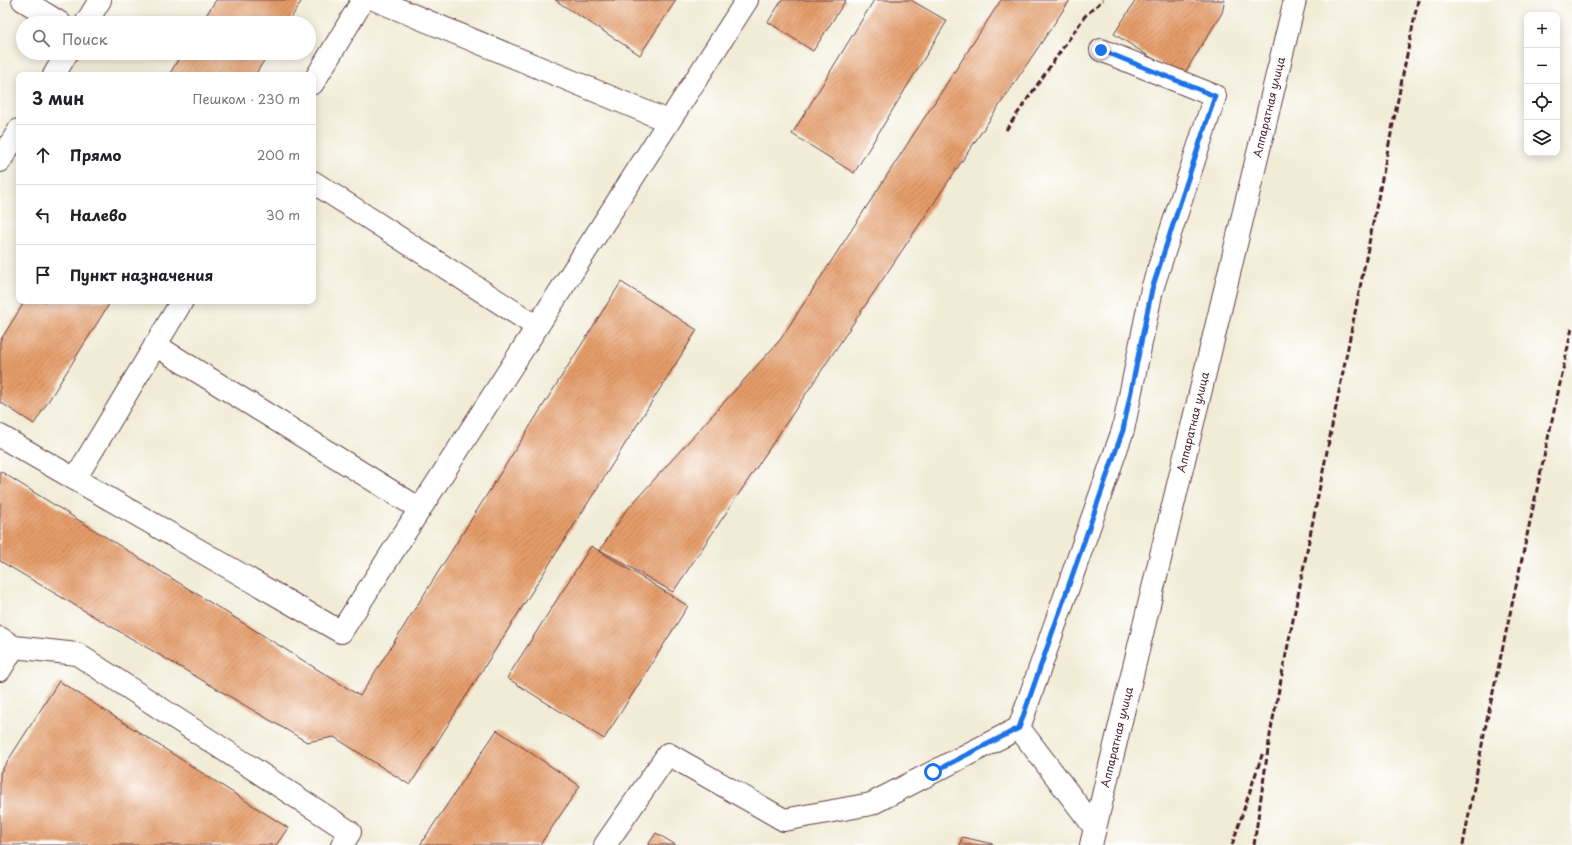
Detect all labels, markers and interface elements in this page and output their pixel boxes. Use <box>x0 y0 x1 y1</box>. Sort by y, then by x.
map controls <box>1524 12 1560 156</box>
button: + <box>1524 12 1560 48</box>
search box <box>16 16 316 60</box>
icon: search <box>30 27 52 49</box>
text: Поиск <box>62 27 108 50</box>
route end <box>1092 41 1110 59</box>
button: − <box>1524 48 1560 84</box>
street label: Аппаратная улица <box>1248 55 1289 159</box>
button: locate <box>1524 84 1560 120</box>
text: 3 мин <box>32 85 84 111</box>
text: Пешком · 230 m <box>192 89 300 108</box>
button: layers <box>1524 120 1560 156</box>
text: Прямо <box>70 143 121 166</box>
icon: ahead <box>32 144 54 166</box>
text: 200 m <box>257 145 300 164</box>
text: Налево <box>70 203 127 226</box>
icon: left <box>32 204 54 226</box>
text: 30 m <box>266 205 300 224</box>
text: Пункт назначения <box>70 263 213 286</box>
icon: arrive <box>32 264 54 286</box>
street label: Аппаратная улица <box>1172 370 1213 474</box>
street label: Аппаратная улица <box>1096 685 1137 789</box>
route start <box>924 763 942 781</box>

